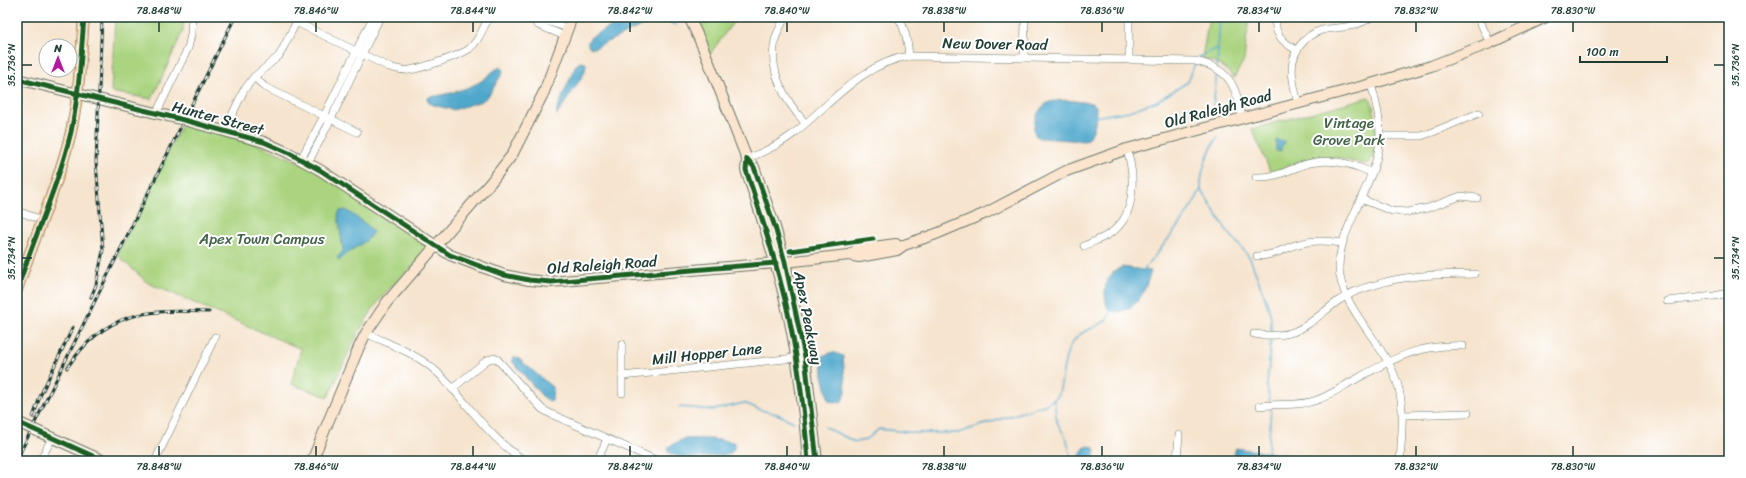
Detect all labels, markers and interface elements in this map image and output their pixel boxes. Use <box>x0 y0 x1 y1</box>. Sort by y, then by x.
text: 78.848°W <box>136 2 182 20</box>
text: 78.846°W <box>294 2 339 20</box>
text: 78.844°W <box>450 2 496 20</box>
text: 78.842°W <box>608 2 653 20</box>
text: 78.840°W <box>764 2 810 20</box>
text: 78.838°W <box>922 2 966 20</box>
text: 78.836°W <box>1080 2 1124 20</box>
text: 78.834°W <box>1237 2 1282 20</box>
text: 78.832°W <box>1394 2 1438 20</box>
text: 78.830°W <box>1551 2 1596 20</box>
street label: New Dover Road <box>942 30 1049 58</box>
north arrow <box>38 38 78 78</box>
scale bar <box>1580 38 1667 64</box>
text: N <box>53 39 62 58</box>
text: 100 m <box>1586 41 1619 63</box>
text: 35.736°N <box>3 44 21 86</box>
text: 35.736°N <box>1727 44 1745 86</box>
street label: Old Raleigh Road <box>1161 82 1276 136</box>
street label: Hunter Street <box>169 93 268 143</box>
park label: Vintage Grove Park <box>1313 110 1386 153</box>
park label: Apex Town Campus <box>198 226 325 252</box>
text: 35.734°N <box>3 236 21 280</box>
text: 35.734°N <box>1727 236 1745 280</box>
street label: Old Raleigh Road <box>546 248 659 282</box>
street label: Apex Peakway <box>786 268 830 367</box>
street label: Mill Hopper Lane <box>651 335 764 373</box>
text: 78.848°W <box>136 458 182 476</box>
text: 78.846°W <box>294 458 339 476</box>
text: 78.844°W <box>450 458 496 476</box>
text: 78.842°W <box>608 458 653 476</box>
text: 78.840°W <box>764 458 810 476</box>
text: 78.838°W <box>922 458 966 476</box>
text: 78.836°W <box>1080 458 1124 476</box>
text: 78.834°W <box>1237 458 1282 476</box>
text: 78.832°W <box>1394 458 1438 476</box>
text: 78.830°W <box>1551 458 1596 476</box>

